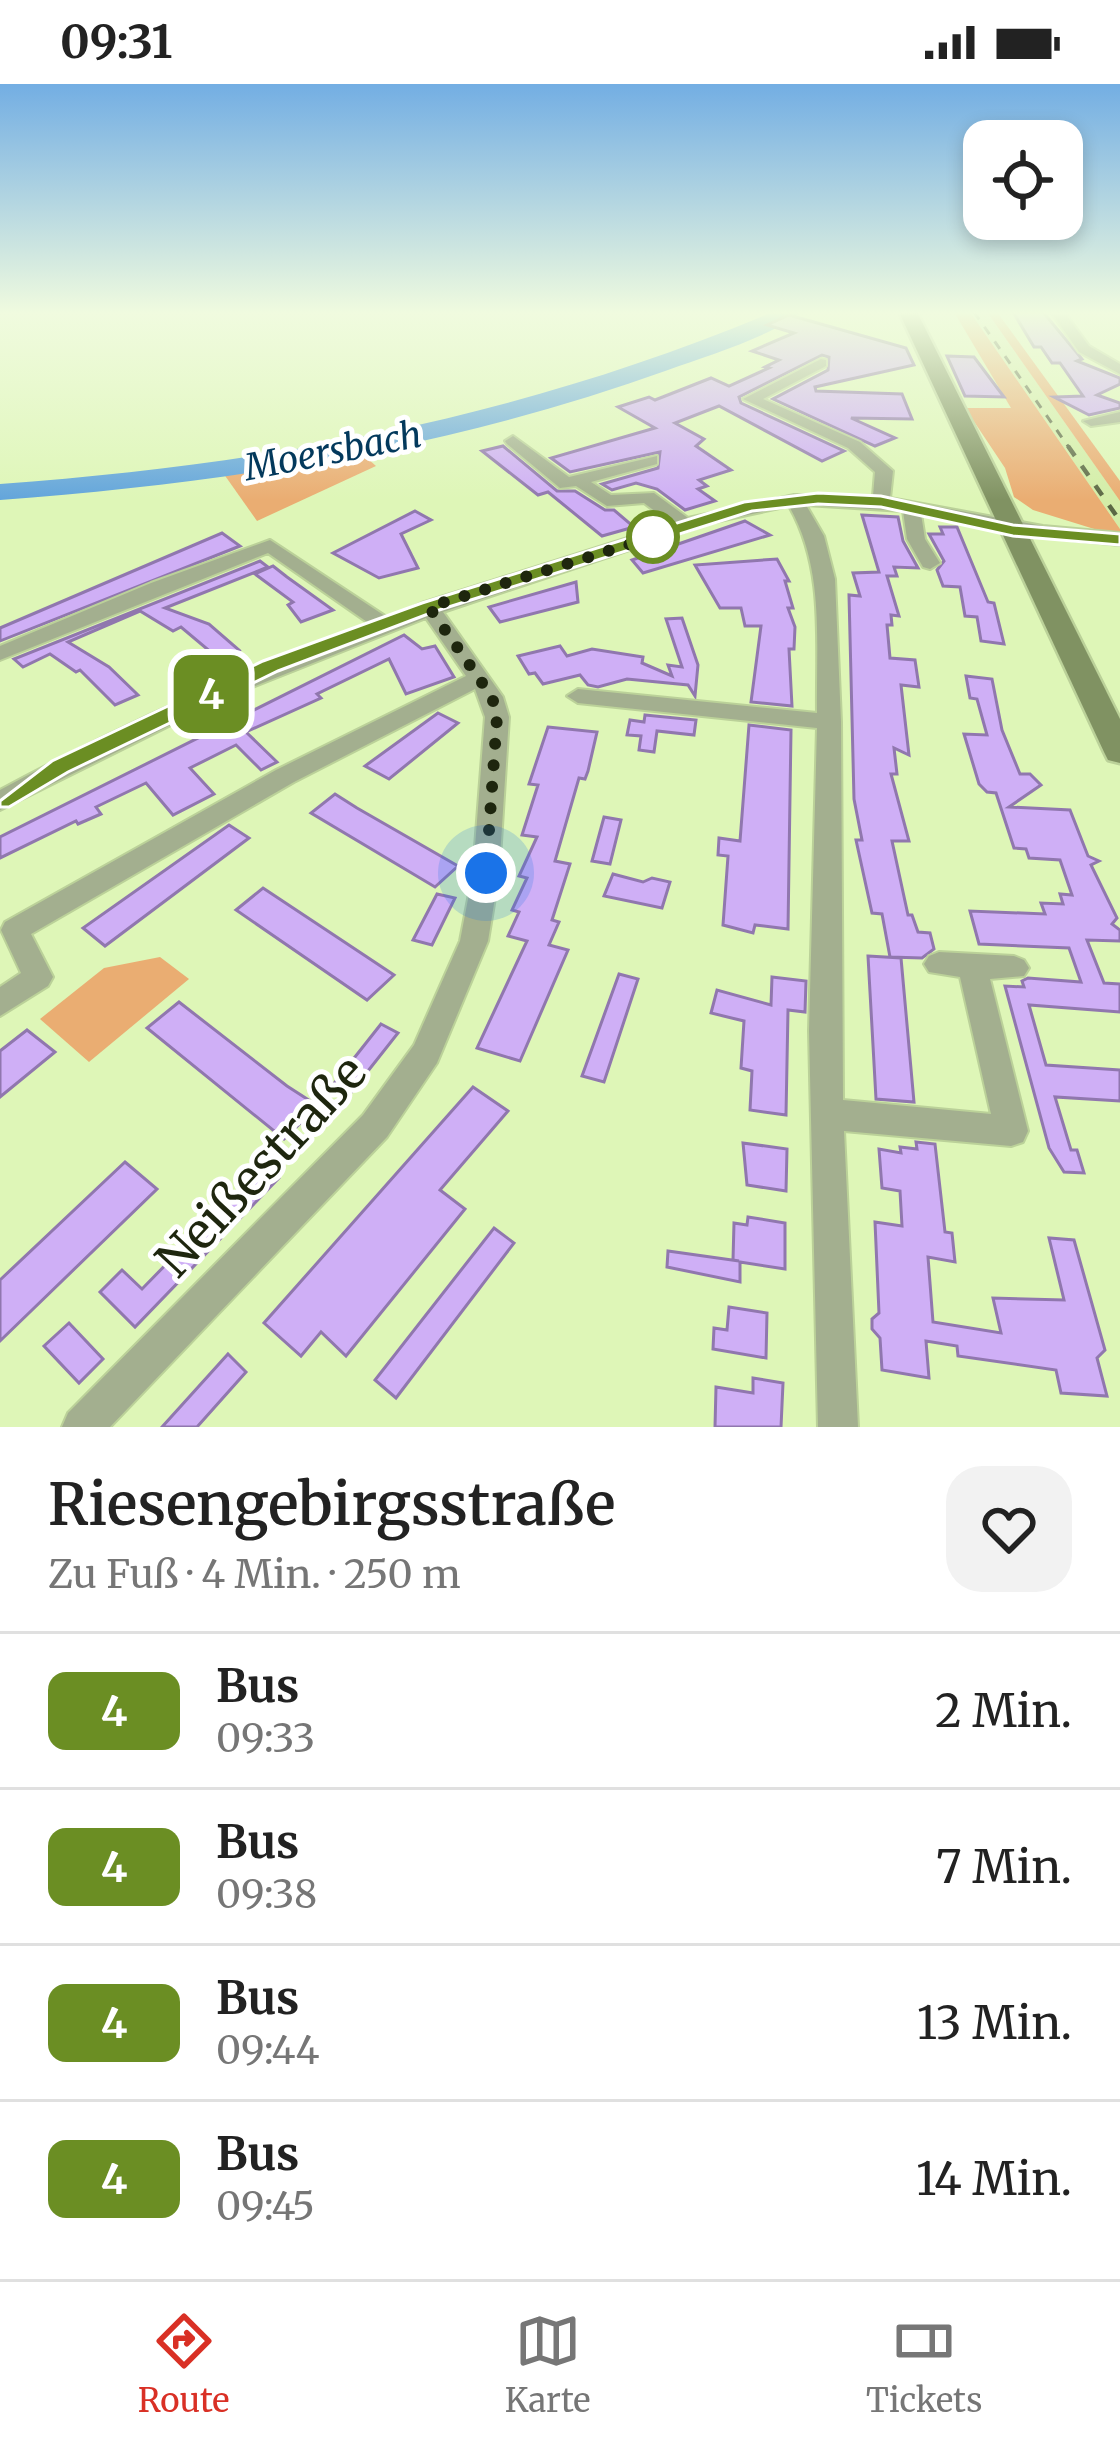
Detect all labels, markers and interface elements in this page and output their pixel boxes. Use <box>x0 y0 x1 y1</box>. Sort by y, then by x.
text: 09:31 <box>60 14 172 70</box>
map controls <box>963 120 1083 240</box>
button: locate <box>963 120 1083 240</box>
water label: Moersbach <box>239 412 425 491</box>
unlabelled marker <box>628 512 678 562</box>
line badge: 4 <box>172 655 250 733</box>
text: 4 <box>198 668 224 720</box>
your location <box>456 843 516 903</box>
street label: Neißestraße <box>143 1043 379 1289</box>
button: heart <box>946 1466 1072 1592</box>
text: Riesengebirgsstraße <box>48 1469 615 1541</box>
text: Zu Fuß · 4 Min. · 250 m <box>48 1550 461 1599</box>
text: Bus <box>216 1658 299 1714</box>
text: 2 Min. <box>935 1683 1072 1739</box>
text: 4 <box>101 1685 127 1737</box>
text: 09:33 <box>216 1714 315 1763</box>
text: Bus <box>216 1814 299 1870</box>
text: 7 Min. <box>936 1839 1072 1895</box>
text: 4 <box>101 1841 127 1893</box>
text: 09:38 <box>216 1870 317 1919</box>
text: Bus <box>216 1970 299 2026</box>
text: 13 Min. <box>917 1995 1072 2051</box>
text: 4 <box>101 1997 127 2049</box>
text: 09:44 <box>216 2026 320 2075</box>
text: Bus <box>216 2126 299 2182</box>
text: 14 Min. <box>916 2151 1072 2207</box>
text: 4 <box>101 2153 127 2205</box>
text: 09:45 <box>216 2182 315 2231</box>
tab: Route <box>138 2308 229 2421</box>
tab: Karte <box>505 2308 591 2421</box>
tab: Tickets <box>866 2308 982 2421</box>

